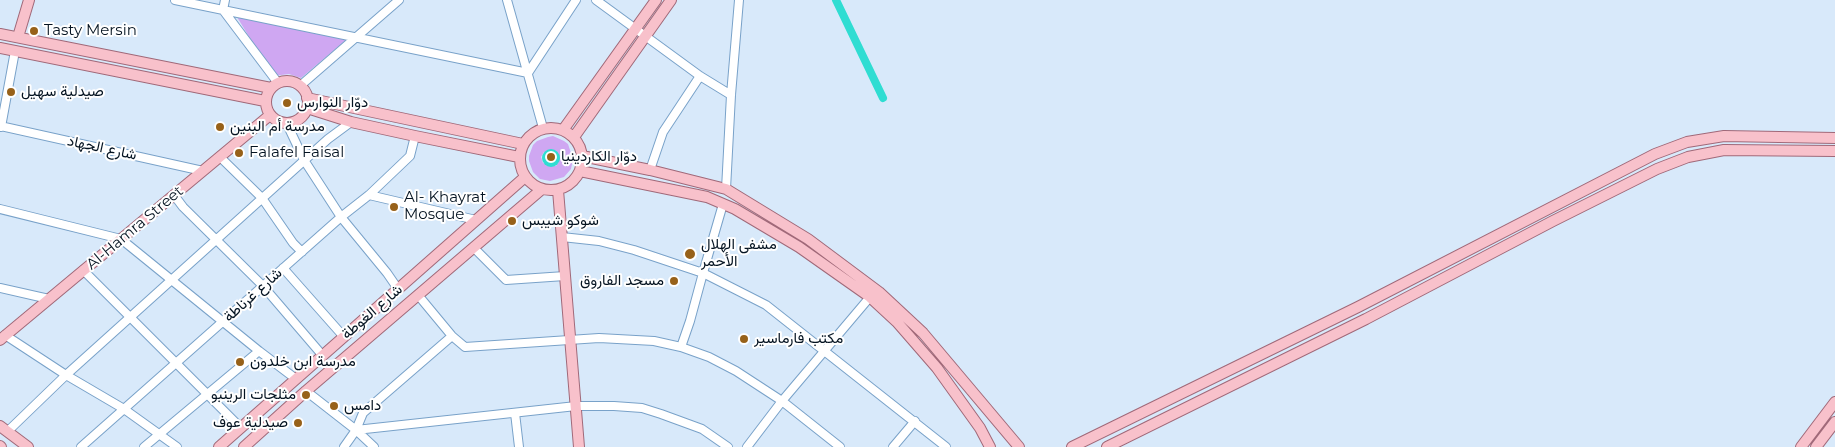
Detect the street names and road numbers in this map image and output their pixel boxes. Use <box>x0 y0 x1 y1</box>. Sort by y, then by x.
street label: شارع الجهاد <box>66 132 138 164</box>
street label: Al-Hamra Street <box>83 182 187 274</box>
street label: شارع غرناطة <box>220 264 286 326</box>
street label: شارع الغوطة <box>338 281 406 343</box>

